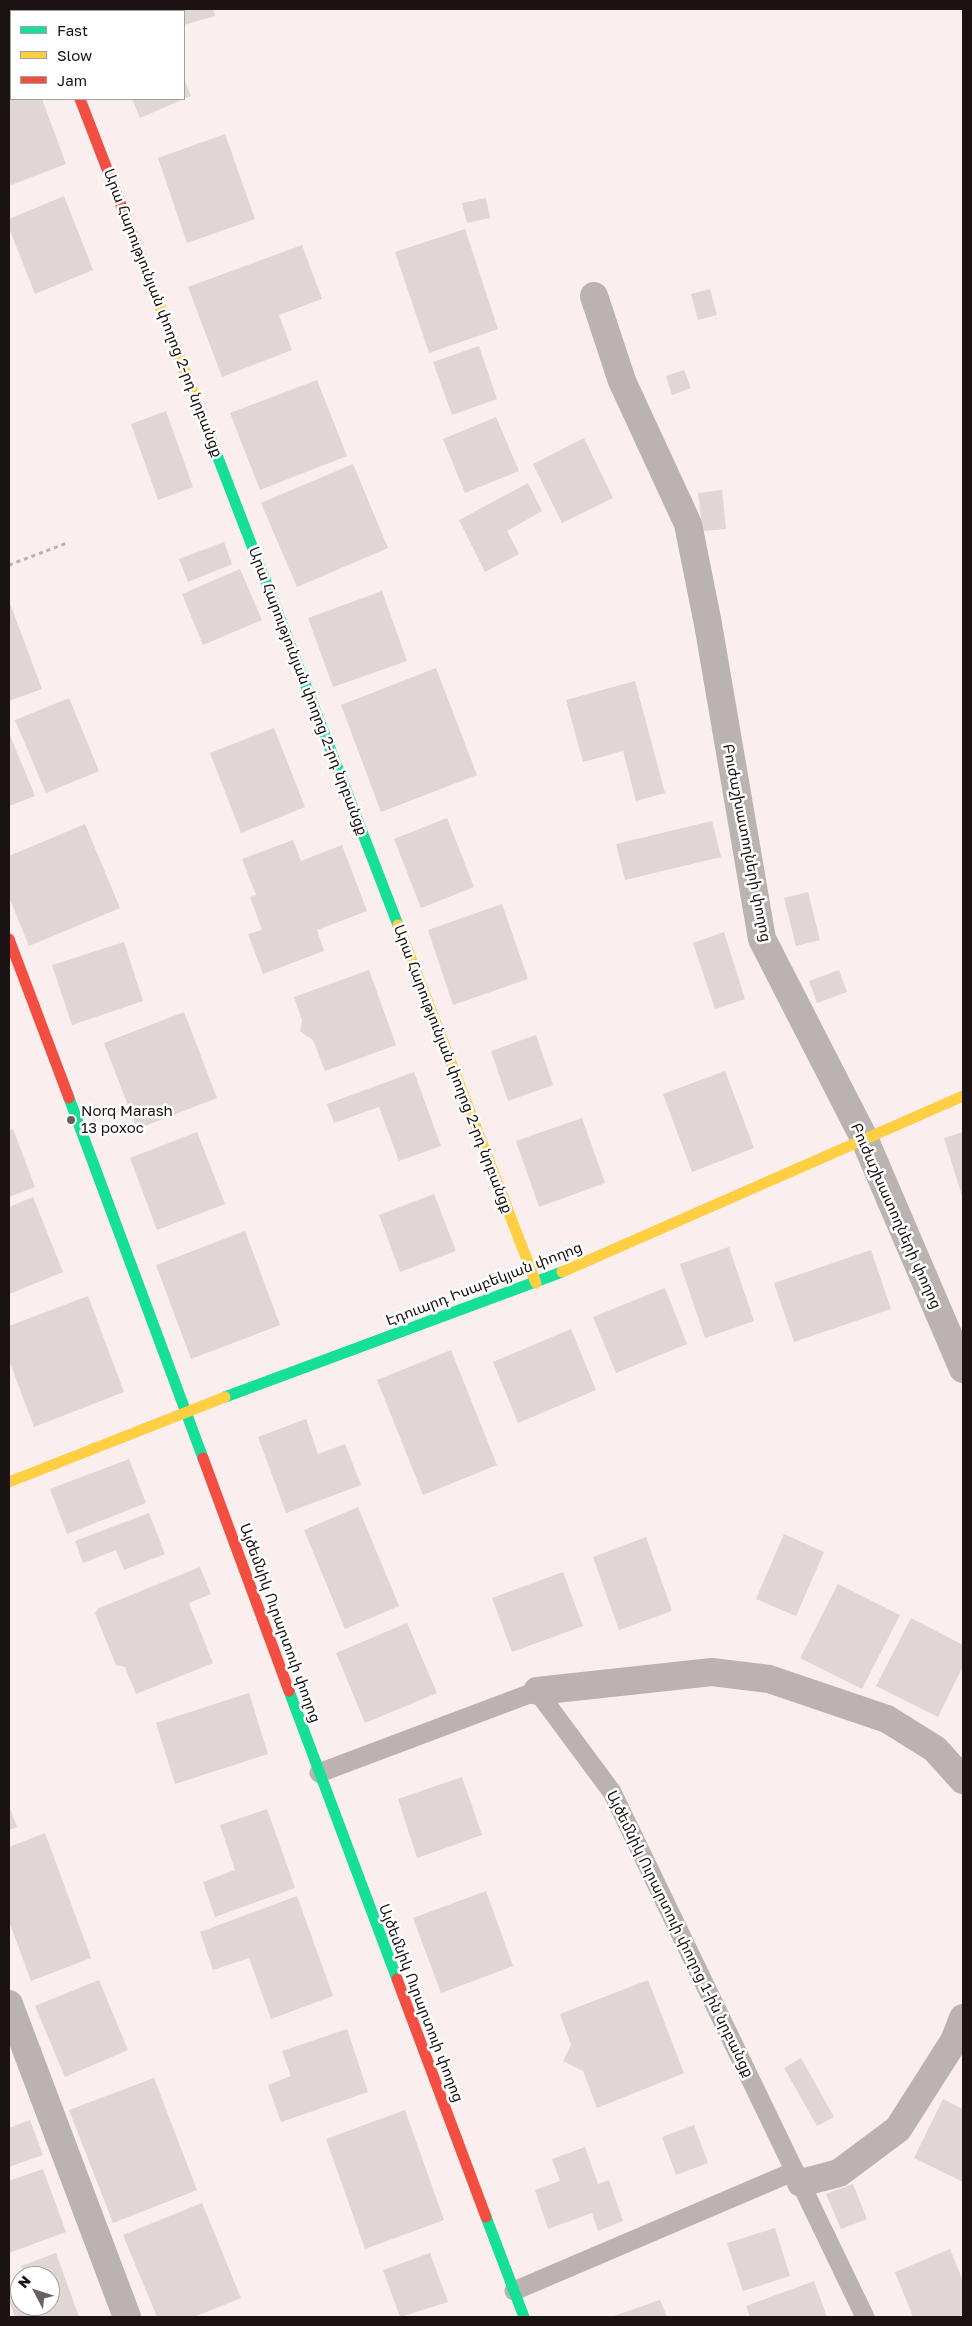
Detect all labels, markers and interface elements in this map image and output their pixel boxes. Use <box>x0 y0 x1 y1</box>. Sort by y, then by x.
legend <box>10 10 185 100</box>
text: Fast <box>57 21 88 39</box>
text: Slow <box>57 46 92 64</box>
text: Jam <box>57 71 87 89</box>
street label: Արա Հարությունյան փողոց 2-րդ նրբանցք <box>99 166 227 460</box>
street label: Արա Հարությունյան փողոց 2-րդ նրբանցք <box>244 544 372 838</box>
street label: Բուժաշխատողների փողոց <box>719 742 775 944</box>
street label: Արա Հարությունյան փողոց 2-րդ նրբանցք <box>389 922 517 1216</box>
place label: Norq Marash 13 poxoc <box>81 1102 173 1137</box>
marker: Norq Marash 13 poxoc <box>65 1114 77 1126</box>
street label: Բուժաշխատողների փողոց <box>847 1120 945 1312</box>
street label: Էդուարդ Իսաբեկյան փողոց <box>383 1238 585 1330</box>
street label: Այծեմնիկ Ուրարտուի փողոց <box>235 1521 325 1725</box>
street label: Այծեմնիկ Ուրարտուի փողոց 1-ին նրբանցք <box>602 1788 758 2080</box>
street label: Այծեմնիկ Ուրարտուի փողոց <box>375 1901 467 2105</box>
north arrow <box>10 2266 60 2316</box>
text: N <box>14 2272 34 2291</box>

